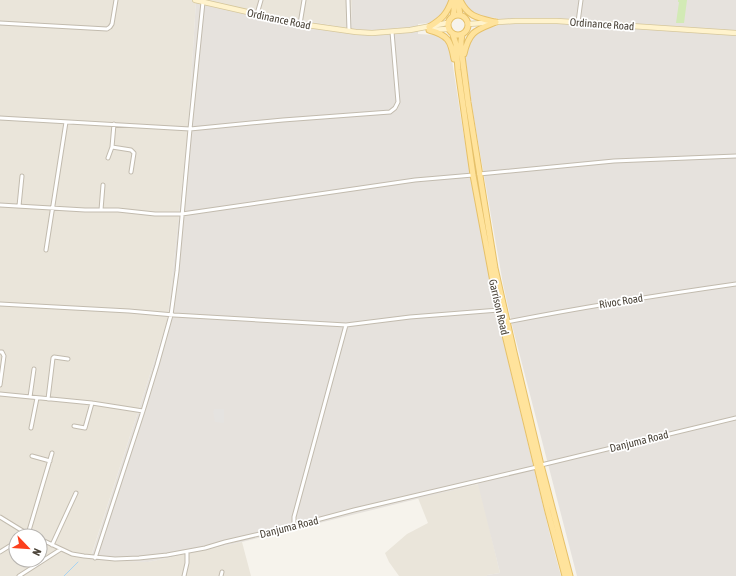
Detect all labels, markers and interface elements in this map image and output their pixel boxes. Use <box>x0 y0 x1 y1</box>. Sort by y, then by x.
street label: Ordinance Road <box>246 6 312 32</box>
street label: Ordinance Road <box>569 16 635 32</box>
street label: Garrison Road <box>487 278 511 336</box>
street label: Rivoc Road <box>598 292 644 310</box>
street label: Danjuma Road <box>608 428 670 454</box>
street label: Danjuma Road <box>258 514 320 540</box>
north arrow <box>8 528 48 568</box>
text: N <box>30 547 44 558</box>

